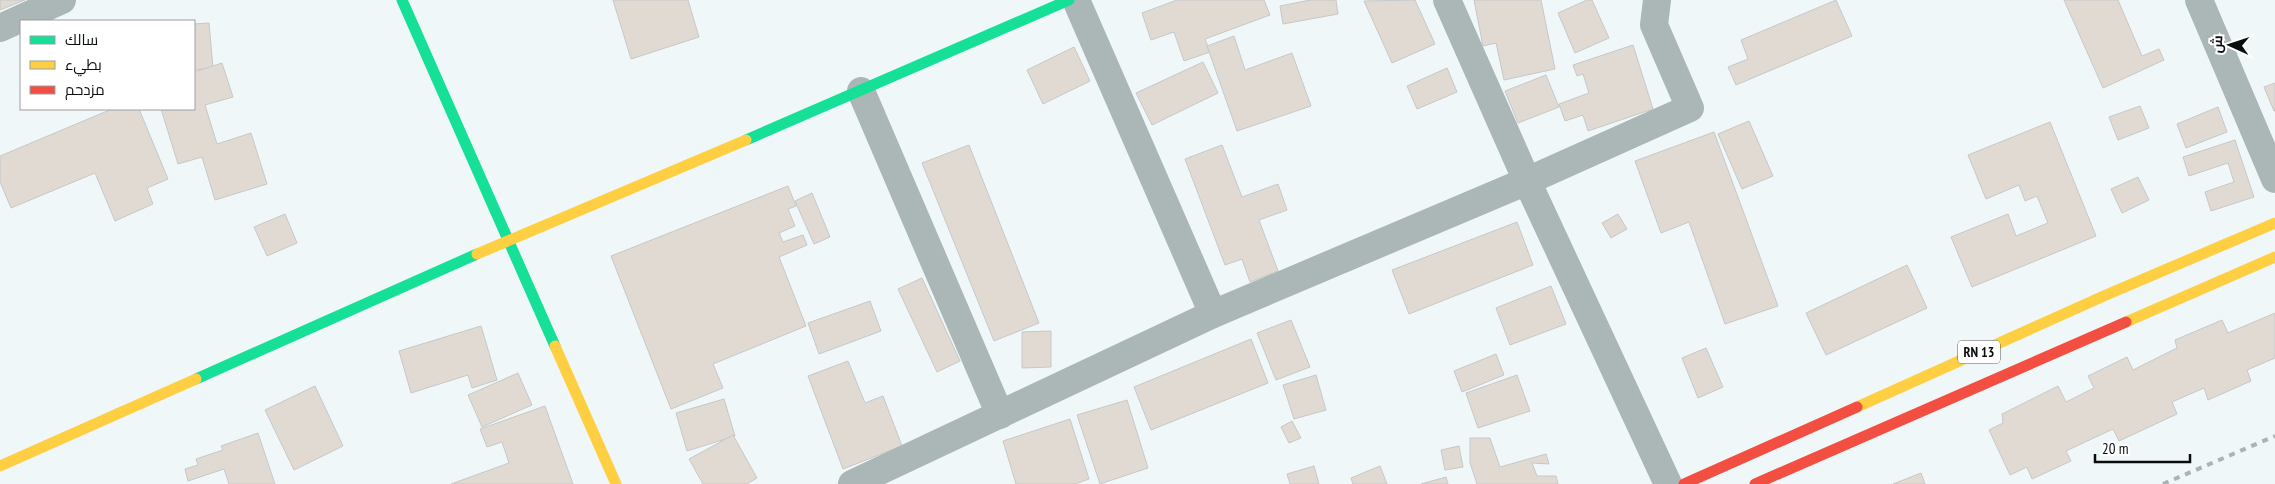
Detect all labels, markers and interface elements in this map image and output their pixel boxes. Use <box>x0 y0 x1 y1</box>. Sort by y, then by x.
legend <box>20 20 195 110</box>
north arrow <box>2205 20 2255 70</box>
text: سالك <box>65 30 98 49</box>
text: ش <box>2208 35 2226 54</box>
text: بطيء <box>65 55 102 77</box>
text: مزدحم <box>65 80 105 100</box>
road number: RN 13 <box>1958 341 2000 364</box>
scale bar <box>2095 432 2190 464</box>
text: 20 m <box>2102 439 2128 458</box>

